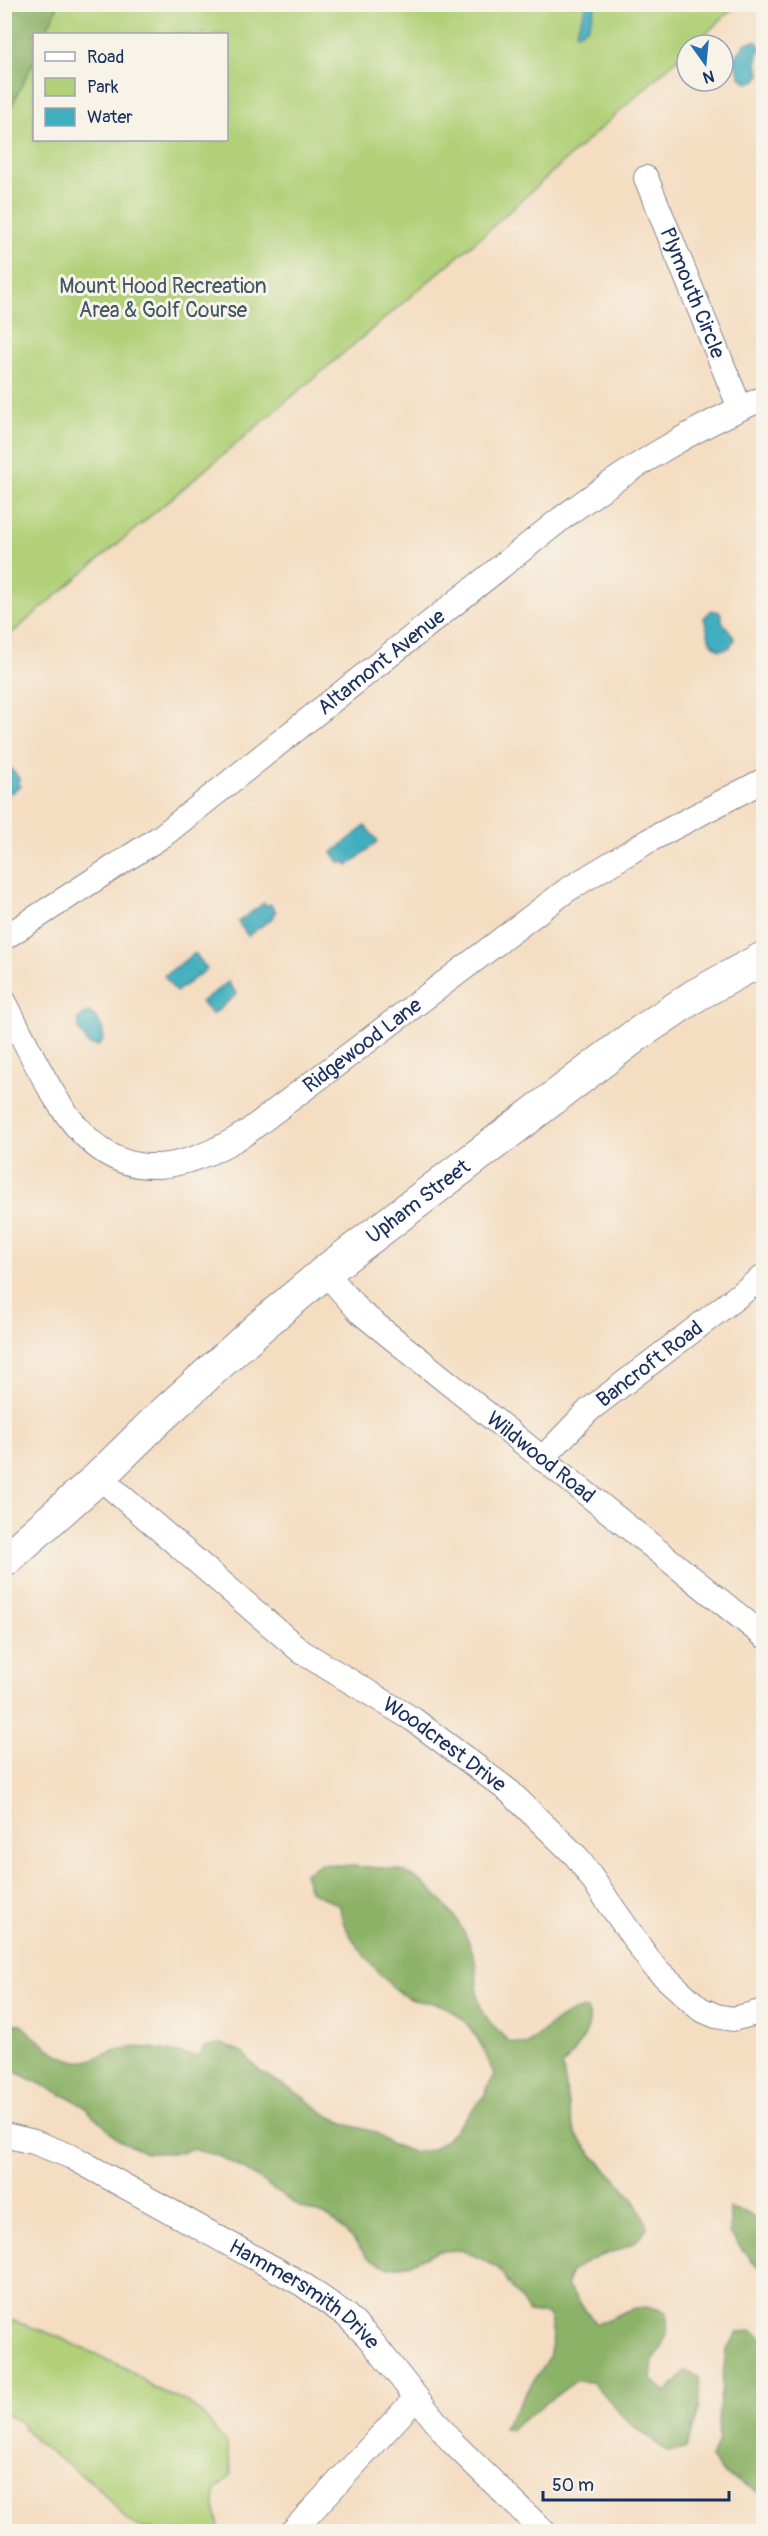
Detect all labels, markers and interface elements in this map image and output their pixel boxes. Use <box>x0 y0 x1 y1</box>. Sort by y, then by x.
legend <box>33 33 228 141</box>
north arrow <box>675 33 735 93</box>
text: Road <box>87 46 124 69</box>
text: N <box>701 65 716 88</box>
text: Park <box>87 76 119 99</box>
text: Water <box>87 106 133 129</box>
street label: Plymouth Circle <box>654 223 732 363</box>
park label: Mount Hood Recreation Area & Golf Course <box>59 273 267 324</box>
street label: Altamont Avenue <box>312 602 451 721</box>
street label: Ridgewood Lane <box>297 991 427 1099</box>
street label: Upham Street <box>361 1153 476 1249</box>
street label: Bancroft Road <box>591 1314 708 1413</box>
street label: Wildwood Road <box>481 1405 601 1509</box>
street label: Woodcrest Drive <box>378 1691 512 1798</box>
street label: Hammersmith Drive <box>224 2233 386 2355</box>
scale bar <box>543 2464 729 2502</box>
text: 50 m <box>552 2474 594 2497</box>

